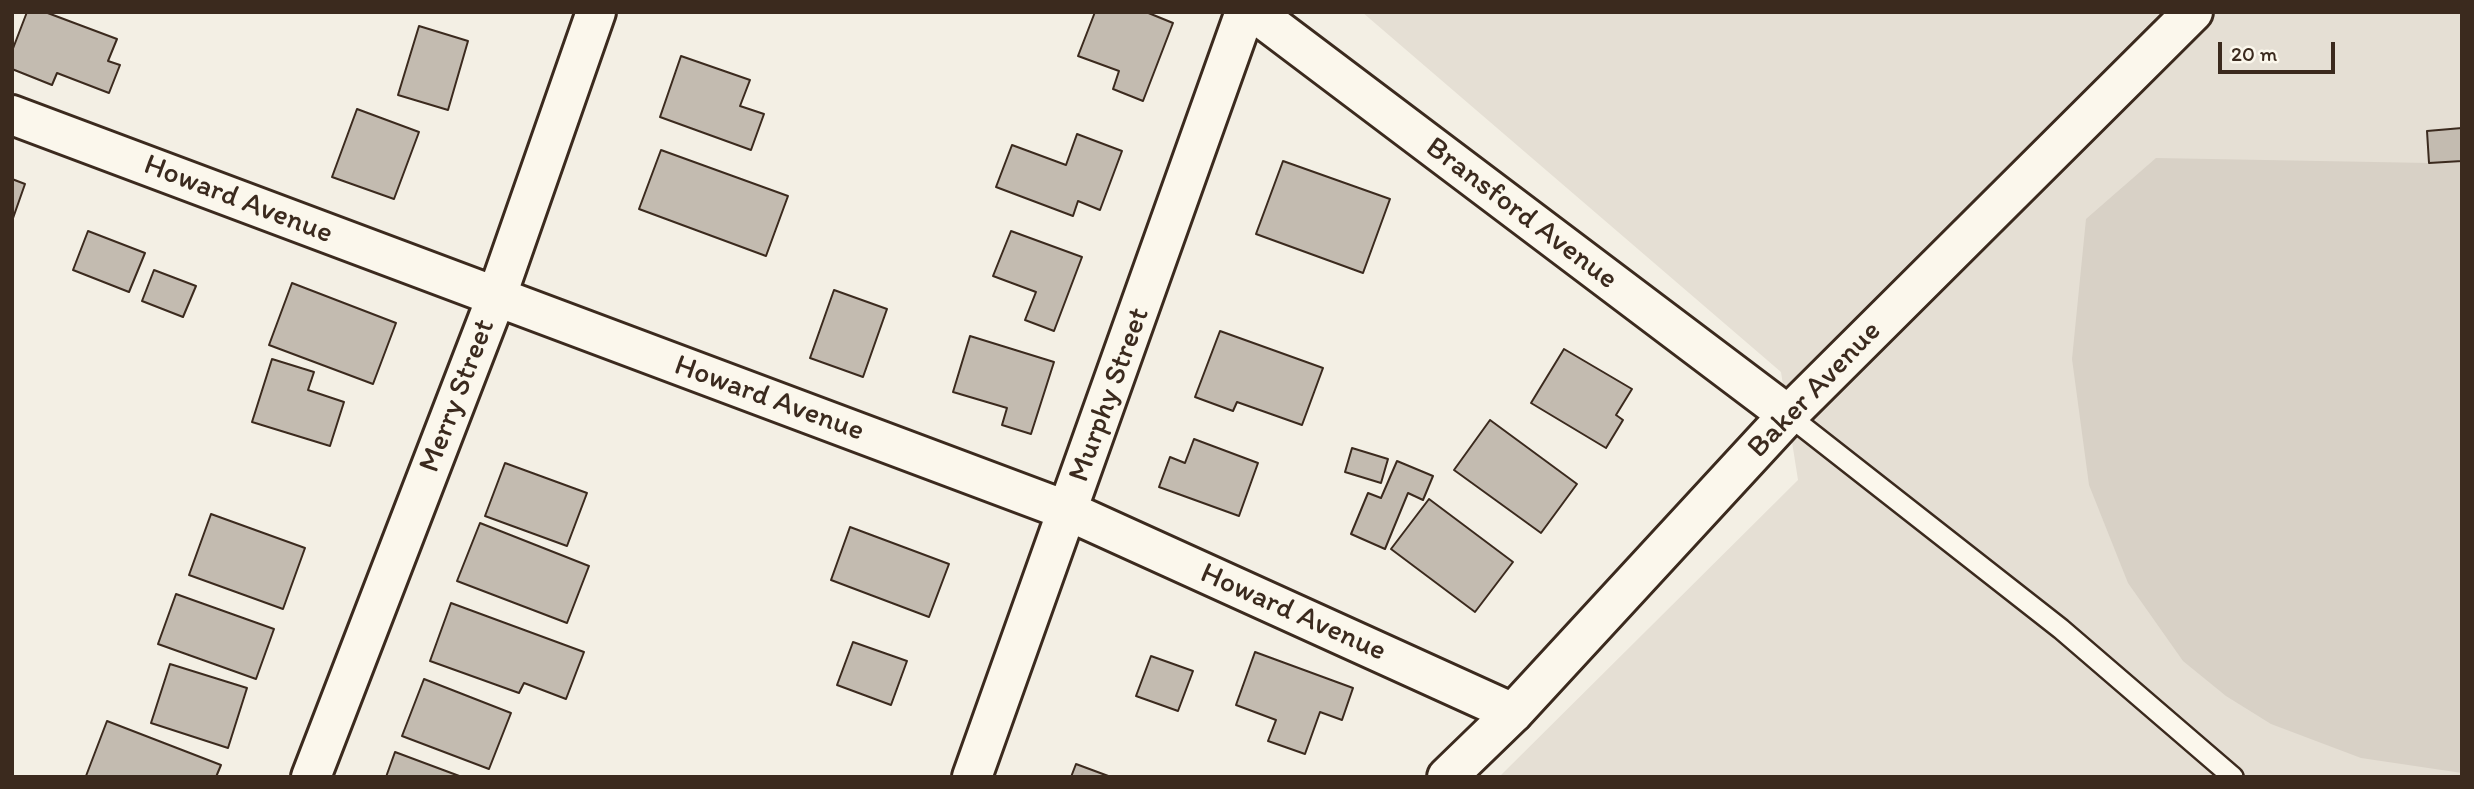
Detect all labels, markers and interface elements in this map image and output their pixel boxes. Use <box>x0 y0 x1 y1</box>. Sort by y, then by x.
scale bar <box>2222 28 2339 72</box>
text: 20 m <box>2231 41 2277 66</box>
street label: Bransford Avenue <box>1418 130 1624 298</box>
street label: Howard Avenue <box>138 147 338 253</box>
street label: Murphy Street <box>1062 303 1158 487</box>
street label: Merry Street <box>412 314 504 478</box>
street label: Baker Avenue <box>1741 314 1889 466</box>
street label: Howard Avenue <box>669 348 869 450</box>
street label: Howard Avenue <box>1195 556 1391 670</box>

